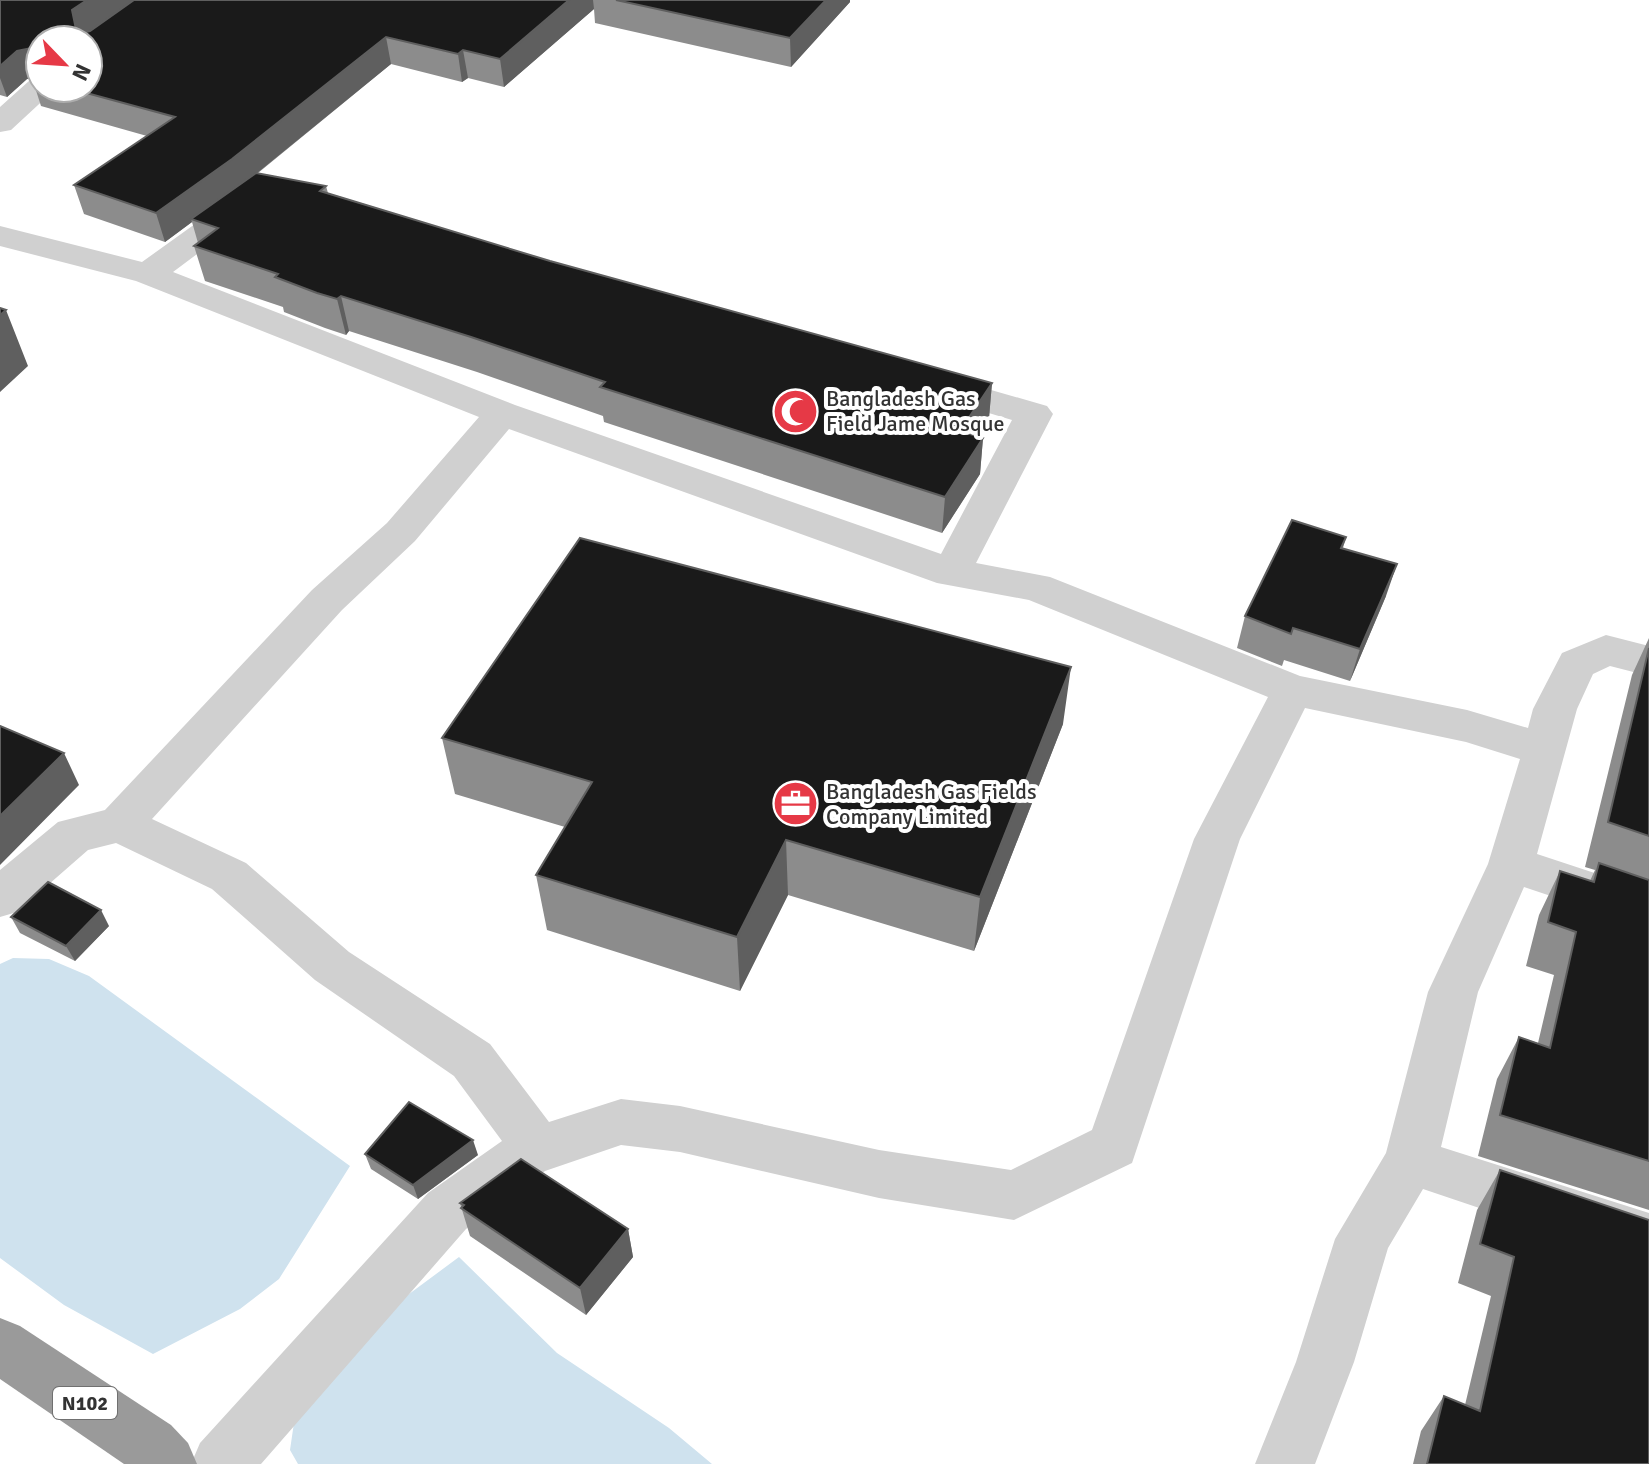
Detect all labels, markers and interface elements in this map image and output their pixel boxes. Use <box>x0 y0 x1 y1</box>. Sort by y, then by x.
north arrow <box>24 24 104 104</box>
text: N <box>66 60 97 85</box>
place label: Bangladesh Gas Field Jame Mosque <box>826 385 1005 437</box>
mosque icon: Bangladesh Gas Field Jame Mosque <box>771 387 819 435</box>
place label: Bangladesh Gas Fields Company Limited <box>826 778 1037 830</box>
office icon: Bangladesh Gas Fields Company Limited <box>771 780 819 828</box>
road number: N102 <box>53 1387 117 1419</box>

